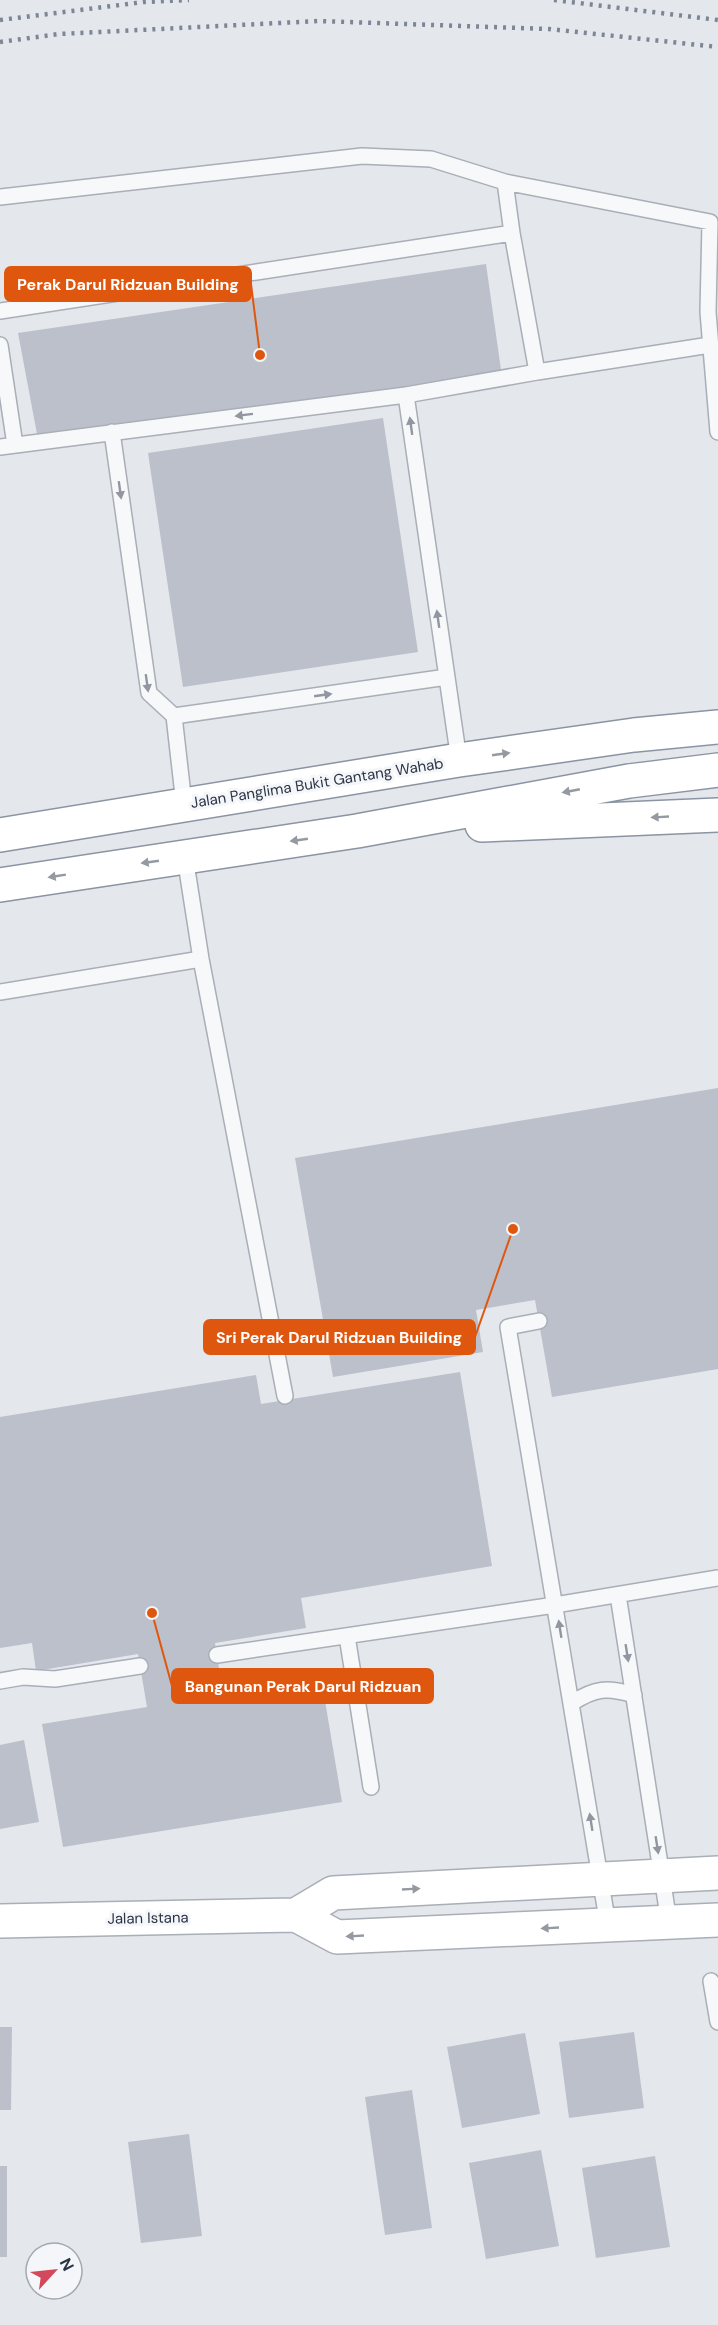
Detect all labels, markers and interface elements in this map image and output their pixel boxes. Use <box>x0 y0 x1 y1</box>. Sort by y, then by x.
callout: Perak Darul Ridzuan Building <box>5 267 251 301</box>
text: Perak Darul Ridzuan Building <box>17 274 239 295</box>
one-way arrow <box>235 411 254 420</box>
one-way arrow <box>406 417 415 436</box>
one-way arrow <box>116 480 125 499</box>
one-way arrow <box>434 610 443 629</box>
one-way arrow <box>143 674 152 693</box>
one-way arrow <box>314 690 333 699</box>
one-way arrow <box>491 750 510 759</box>
street label: Jalan Panglima Bukit Gantang Wahab <box>189 753 445 813</box>
one-way arrow <box>562 787 581 796</box>
one-way arrow <box>650 812 669 821</box>
one-way arrow <box>289 836 308 845</box>
one-way arrow <box>140 857 159 866</box>
one-way arrow <box>48 872 67 881</box>
callout: Sri Perak Darul Ridzuan Building <box>204 1320 475 1354</box>
text: Sri Perak Darul Ridzuan Building <box>216 1327 462 1348</box>
one-way arrow <box>555 1620 564 1639</box>
one-way arrow <box>623 1643 632 1662</box>
callout: Bangunan Perak Darul Ridzuan <box>172 1669 433 1703</box>
text: Bangunan Perak Darul Ridzuan <box>185 1676 421 1697</box>
one-way arrow <box>587 1812 596 1831</box>
one-way arrow <box>653 1836 662 1855</box>
one-way arrow <box>402 1885 421 1894</box>
street label: Jalan Istana <box>107 1907 189 1929</box>
one-way arrow <box>540 1923 559 1932</box>
one-way arrow <box>346 1932 365 1941</box>
north arrow <box>24 2241 84 2301</box>
text: N <box>55 2254 79 2274</box>

